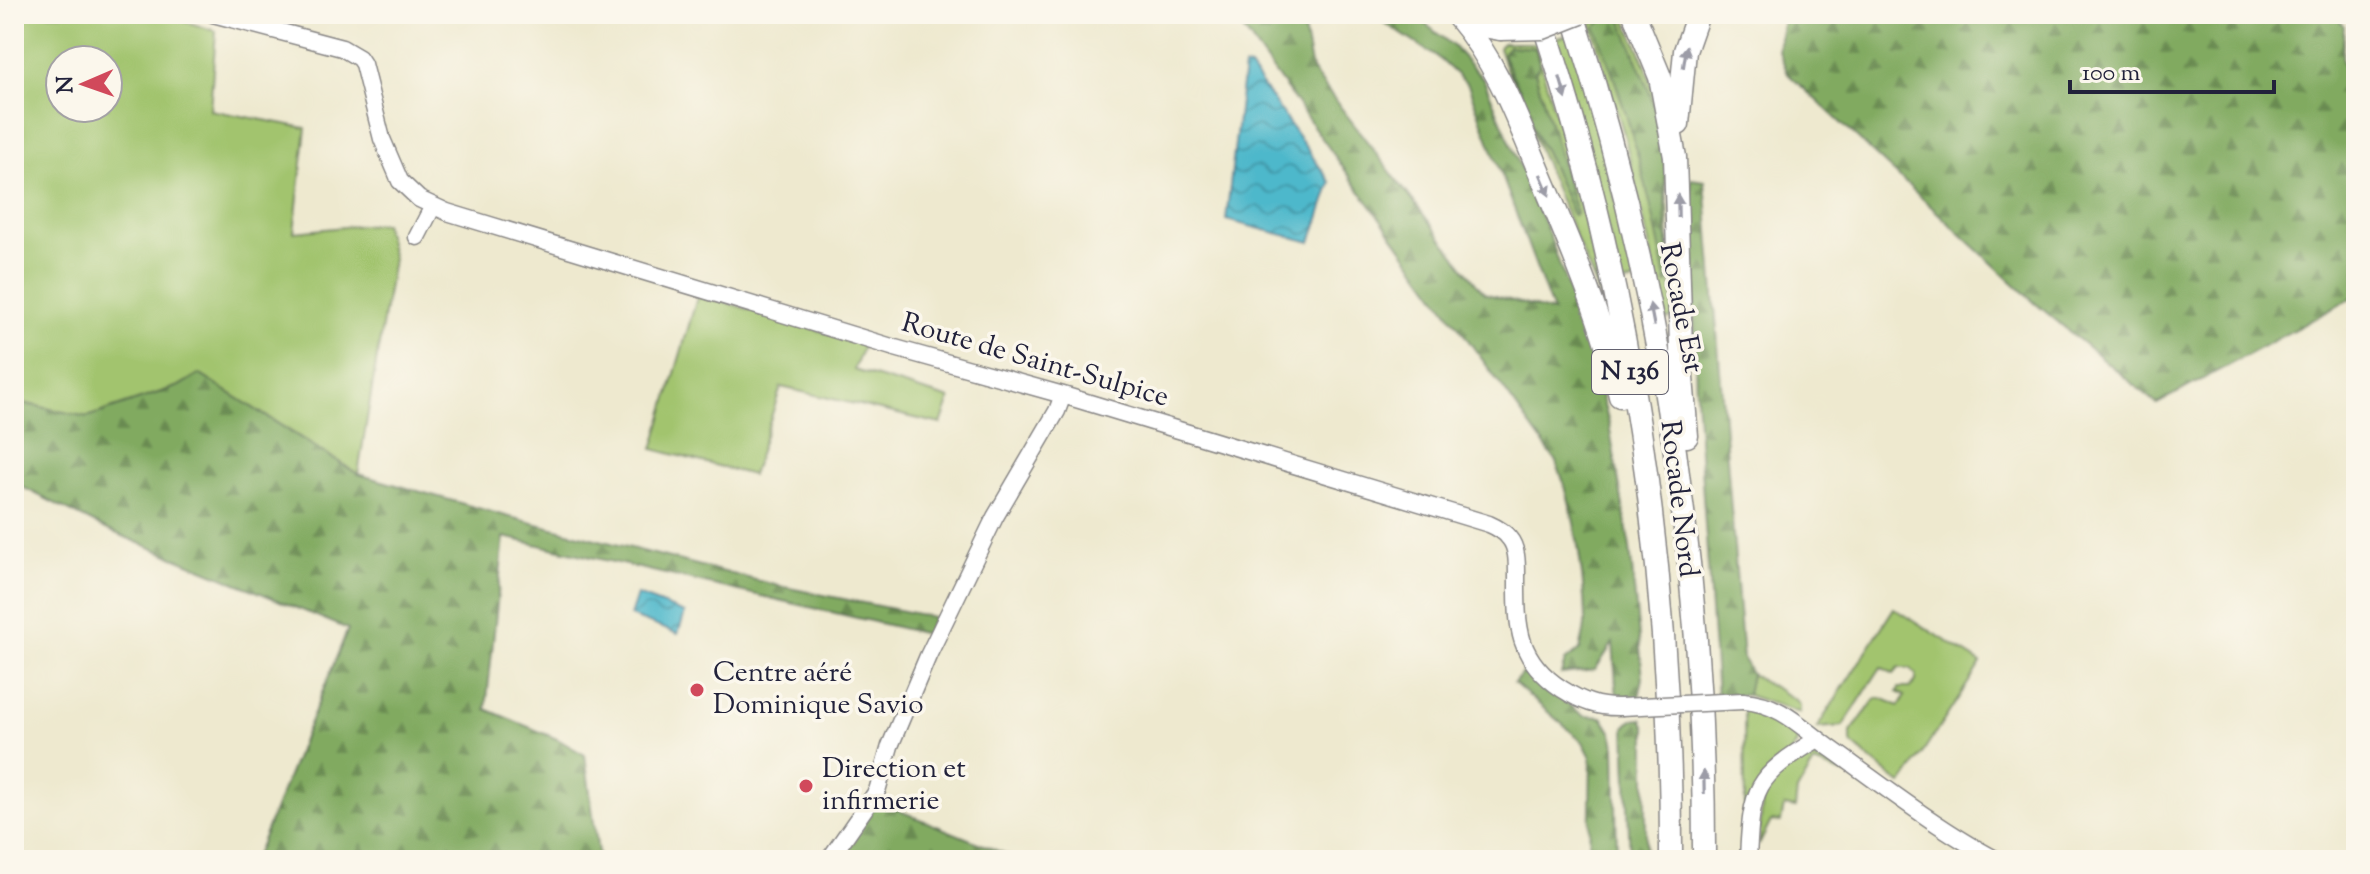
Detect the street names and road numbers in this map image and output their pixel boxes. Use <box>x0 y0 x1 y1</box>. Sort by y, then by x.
street label: Rocade Est <box>1648 239 1712 377</box>
street label: Route de Saint-Sulpice <box>897 304 1173 418</box>
road number: N 136 <box>1592 350 1668 394</box>
street label: Rocade Nord <box>1649 418 1707 580</box>

